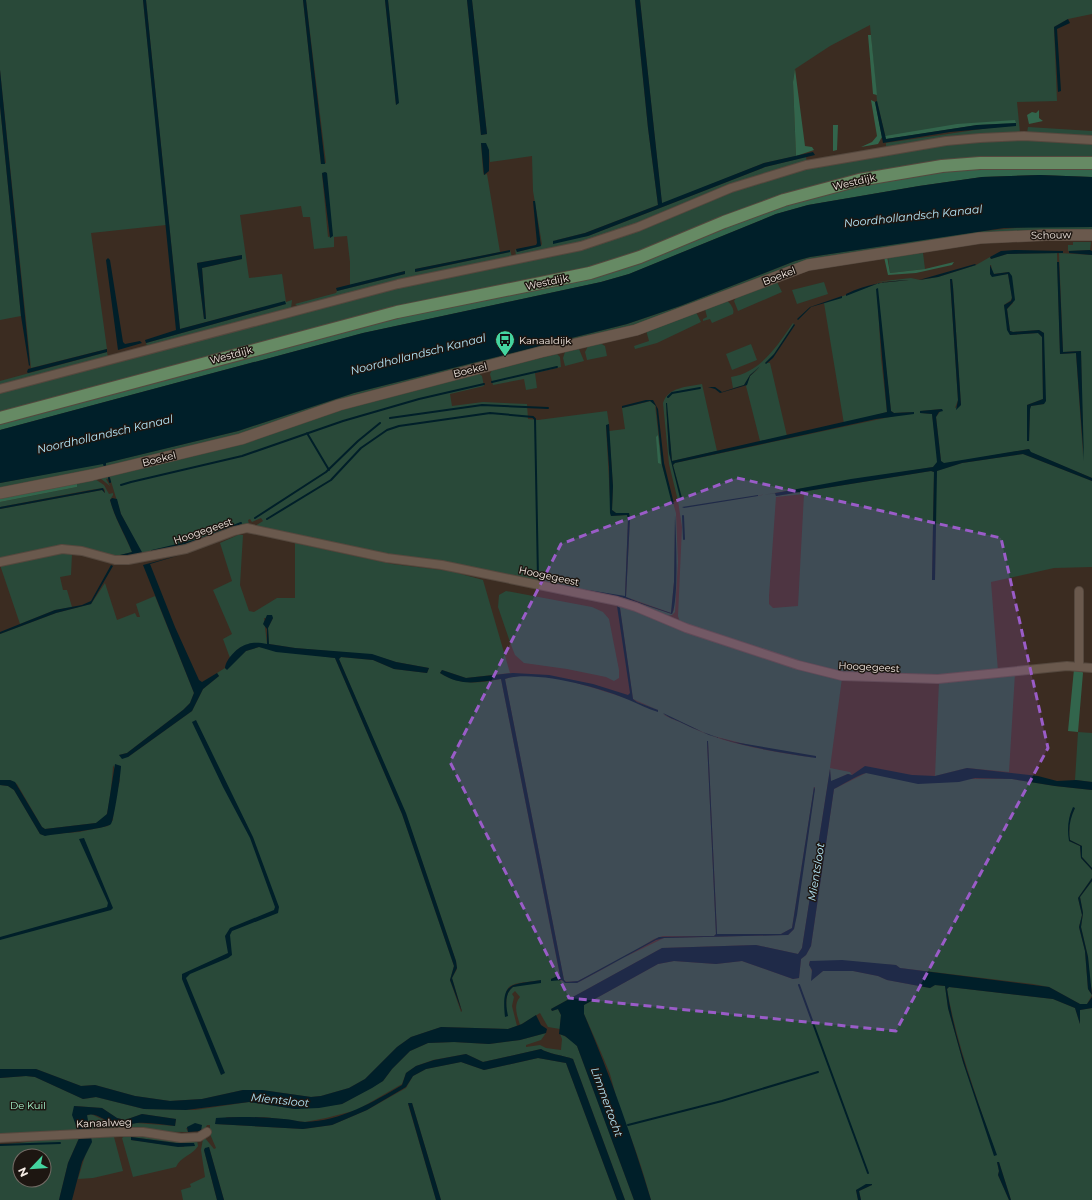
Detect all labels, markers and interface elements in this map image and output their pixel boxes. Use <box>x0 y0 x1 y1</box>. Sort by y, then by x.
street label: Westdijk <box>831 171 877 193</box>
water label: Noordhollandsch Kanaal <box>843 202 983 230</box>
street label: Schouw <box>1031 228 1071 242</box>
street label: Boekel <box>761 264 797 288</box>
street label: Westdijk <box>524 271 570 293</box>
bus stop icon: Kanaaldijk <box>494 329 516 357</box>
water label: Noordhollandsch Kanaal <box>349 330 487 378</box>
place label: Kanaaldijk <box>519 334 571 347</box>
street label: Westdijk <box>208 343 254 367</box>
street label: Boekel <box>452 360 488 380</box>
water label: Noordhollandsch Kanaal <box>36 412 174 456</box>
street label: Boekel <box>141 449 177 469</box>
street label: Hoogegeest <box>172 515 234 547</box>
street label: Hoogegeest <box>518 563 580 589</box>
street label: Hoogegeest <box>838 659 900 675</box>
water label: Mientsloot <box>805 841 828 902</box>
water label: Limmertocht <box>588 1065 626 1139</box>
water label: Mientsloot <box>250 1090 310 1110</box>
park label: De Kuil <box>10 1099 46 1112</box>
street label: Kanaalweg <box>76 1116 132 1130</box>
north arrow <box>12 1148 52 1188</box>
text: N <box>15 1165 31 1179</box>

